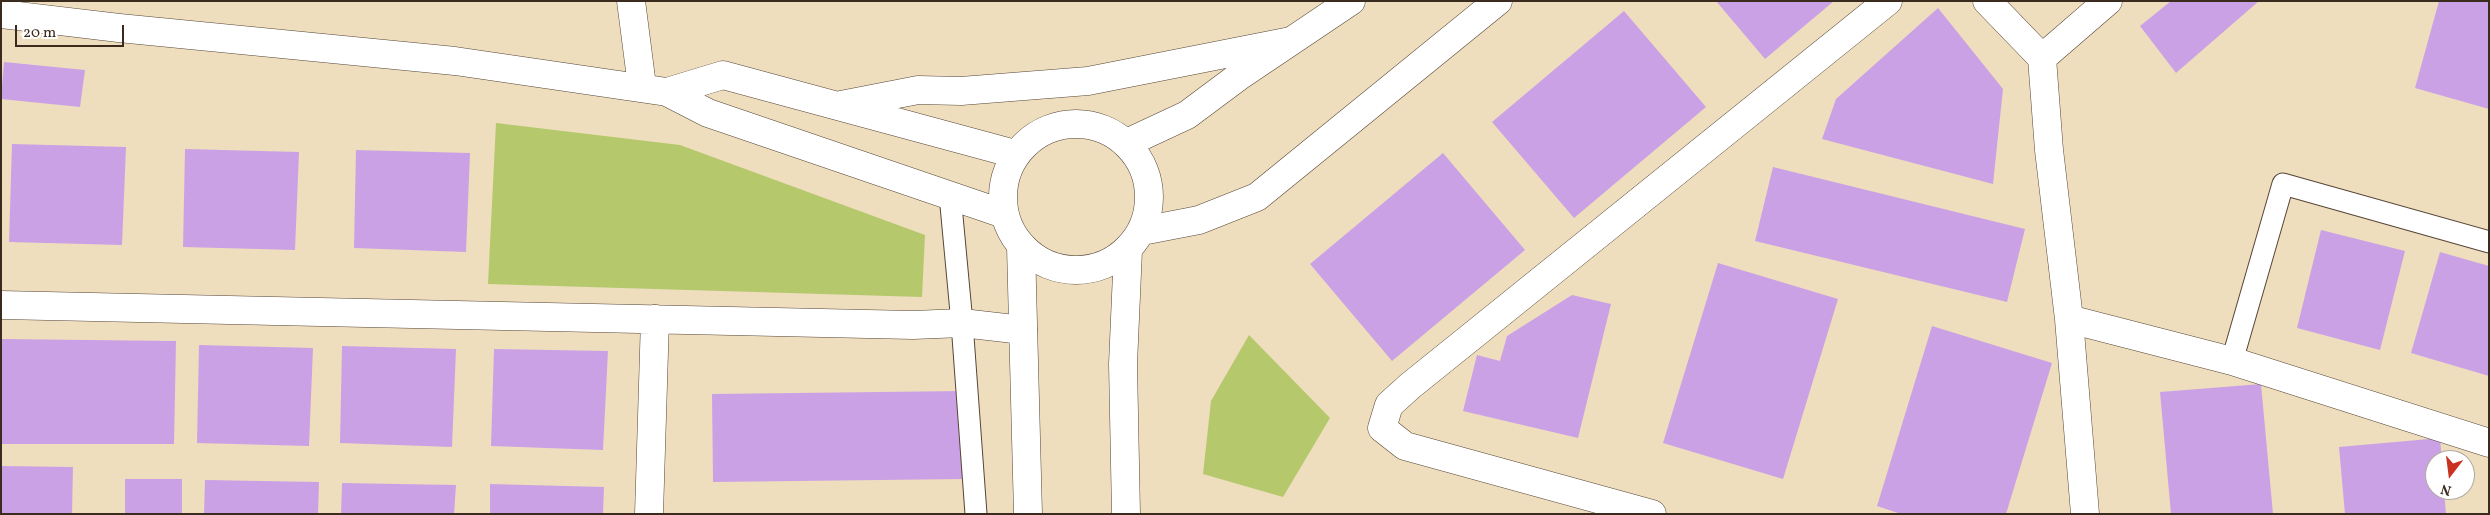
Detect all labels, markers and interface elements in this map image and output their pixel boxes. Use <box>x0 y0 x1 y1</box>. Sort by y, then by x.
scale bar <box>18 15 126 47</box>
text: 20 m <box>23 23 56 44</box>
north arrow <box>2425 450 2475 500</box>
text: N <box>2439 479 2454 500</box>

